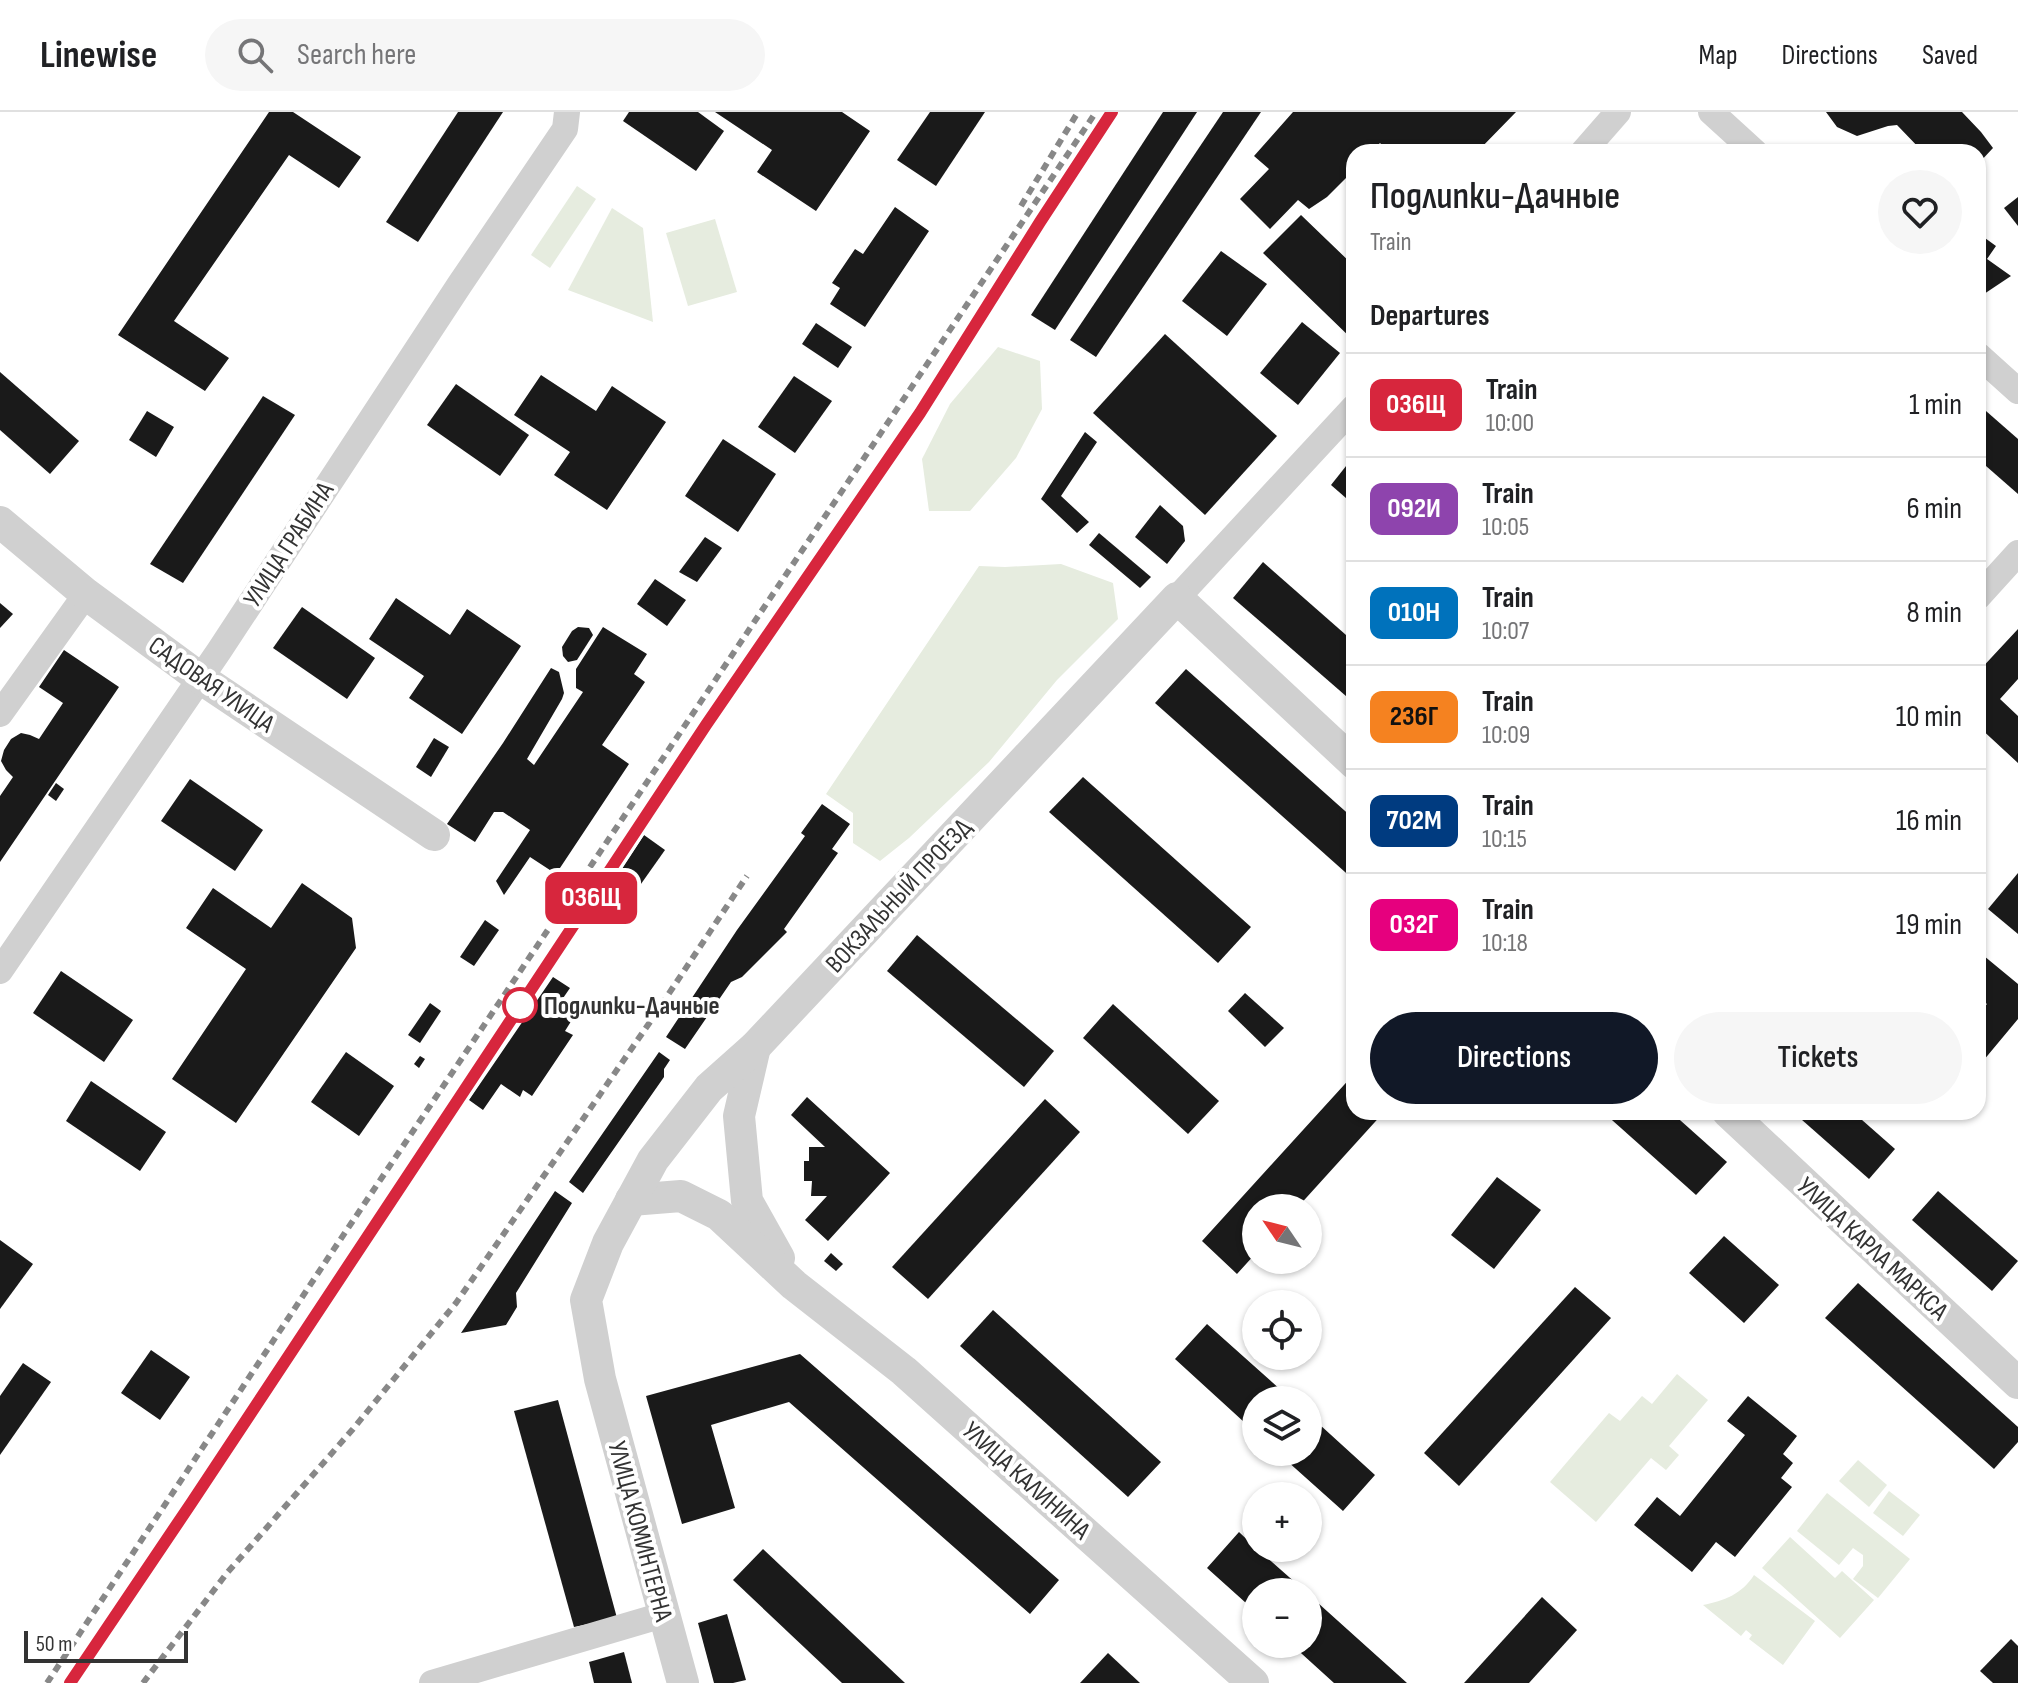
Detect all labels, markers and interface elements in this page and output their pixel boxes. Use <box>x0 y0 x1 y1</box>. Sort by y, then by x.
search box <box>205 19 765 91</box>
text: Linewise <box>40 33 157 78</box>
icon: search <box>233 33 277 77</box>
text: Search here <box>297 37 416 73</box>
text: Map <box>1699 39 1738 72</box>
text: Directions <box>1782 39 1878 72</box>
text: Saved <box>1922 39 1978 72</box>
button: heart <box>1878 170 1962 254</box>
text: Подлипки-Дачные <box>1370 174 1620 219</box>
text: Train <box>1370 227 1412 258</box>
text: Departures <box>1370 298 1490 334</box>
text: Train <box>1486 372 1538 408</box>
text: 1 min <box>1909 387 1962 423</box>
text: 036Щ <box>1386 388 1446 421</box>
text: 10:00 <box>1486 408 1534 439</box>
street label: УЛИЦА ГРАБИНА <box>237 476 342 613</box>
text: Train <box>1482 476 1534 512</box>
text: 6 min <box>1906 491 1962 527</box>
text: 092И <box>1387 492 1441 525</box>
text: 10:05 <box>1482 512 1529 543</box>
text: Train <box>1482 580 1534 616</box>
text: 8 min <box>1906 595 1962 631</box>
text: 010Н <box>1388 596 1440 629</box>
text: 10:07 <box>1482 616 1529 647</box>
street label: САДОВАЯ УЛИЦА <box>142 630 281 740</box>
text: Train <box>1482 684 1534 720</box>
text: 10 min <box>1896 699 1962 735</box>
text: 236Г <box>1390 700 1438 733</box>
text: 10:09 <box>1482 720 1530 751</box>
text: Train <box>1482 788 1534 824</box>
text: 16 min <box>1896 803 1962 839</box>
text: 702М <box>1386 804 1442 837</box>
street label: ВОКЗАЛЬНЫЙ ПРОЕЗД <box>820 812 979 980</box>
text: 10:15 <box>1482 824 1527 855</box>
line badge: 036Щ <box>535 872 647 924</box>
text: 036Щ <box>561 881 621 914</box>
text: Train <box>1482 892 1534 928</box>
text: 19 min <box>1896 907 1962 943</box>
text: 032Г <box>1390 908 1438 941</box>
text: 10:18 <box>1482 928 1528 959</box>
marker: Подлипки-Дачные <box>503 988 537 1022</box>
place label: Подлипки-Дачные <box>544 991 720 1022</box>
button: Directions <box>1370 1012 1658 1104</box>
button: Tickets <box>1674 1012 1962 1104</box>
street label: УЛИЦА КАРЛА МАРКСА <box>1790 1171 1955 1328</box>
north arrow <box>1242 1194 1322 1274</box>
map controls <box>1242 1194 1322 1658</box>
button: locate <box>1242 1290 1322 1370</box>
button: layers <box>1242 1386 1322 1466</box>
street label: УЛИЦА КАЛИНИНА <box>956 1416 1097 1547</box>
street label: УЛИЦА КОМИНТЕРНА <box>601 1438 679 1626</box>
button: + <box>1242 1482 1322 1562</box>
button: − <box>1242 1578 1322 1658</box>
scale bar <box>24 1627 188 1663</box>
text: 50 m <box>36 1631 72 1658</box>

